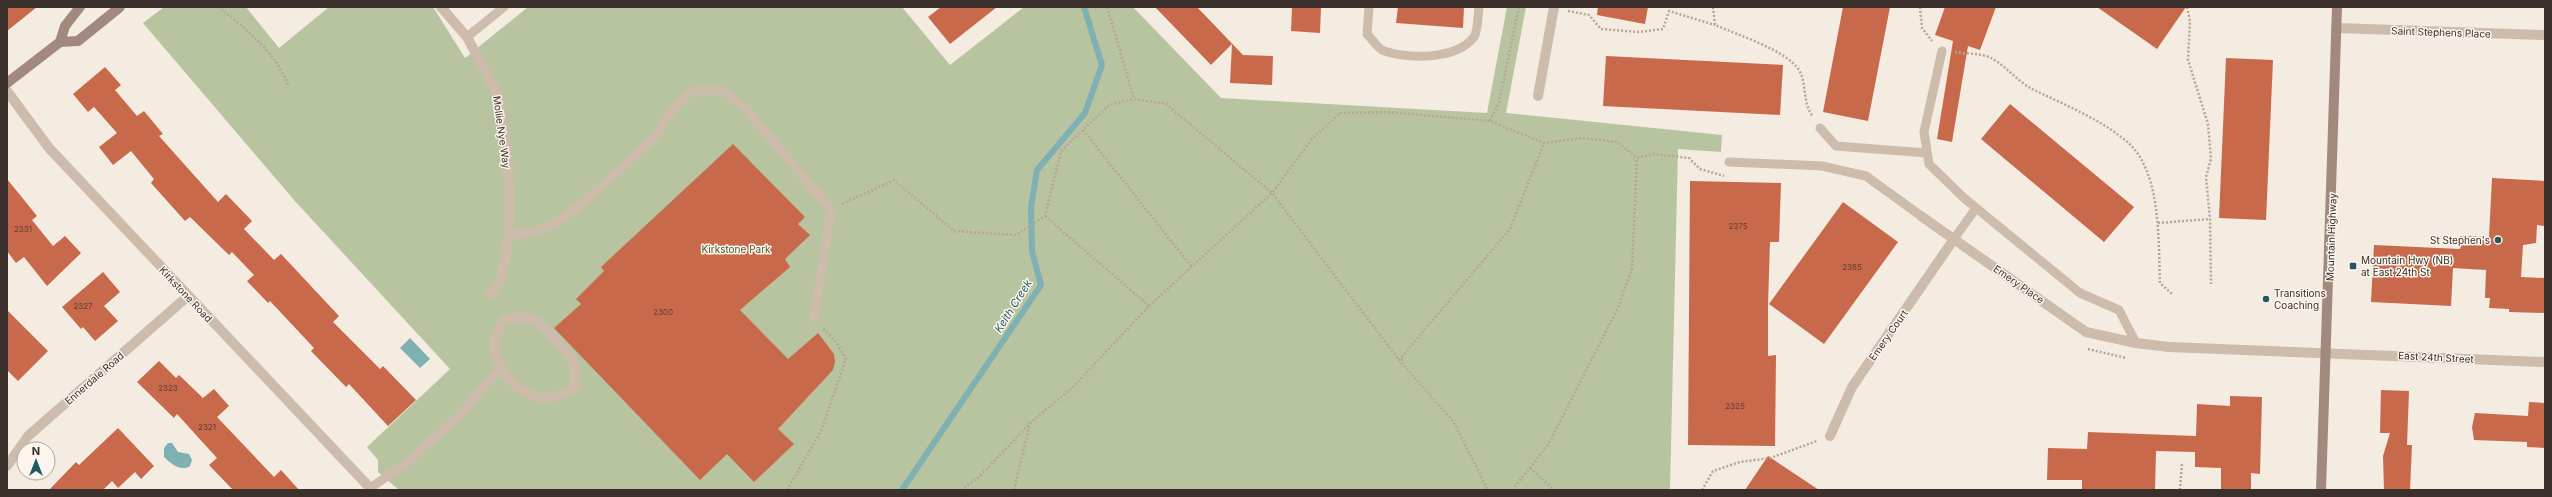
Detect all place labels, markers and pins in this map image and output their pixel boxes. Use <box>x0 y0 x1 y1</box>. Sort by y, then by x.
place label: St Stephen's <box>2430 234 2490 246</box>
marker: St Stephen's <box>2493 235 2503 245</box>
place label: Mountain Hwy (NB) at East 24th St <box>2361 254 2453 278</box>
marker: Mountain Hwy (NB) at East 24th St <box>2348 261 2358 271</box>
place label: Transitions Coaching <box>2274 287 2326 311</box>
marker: Transitions Coaching <box>2261 294 2271 304</box>

